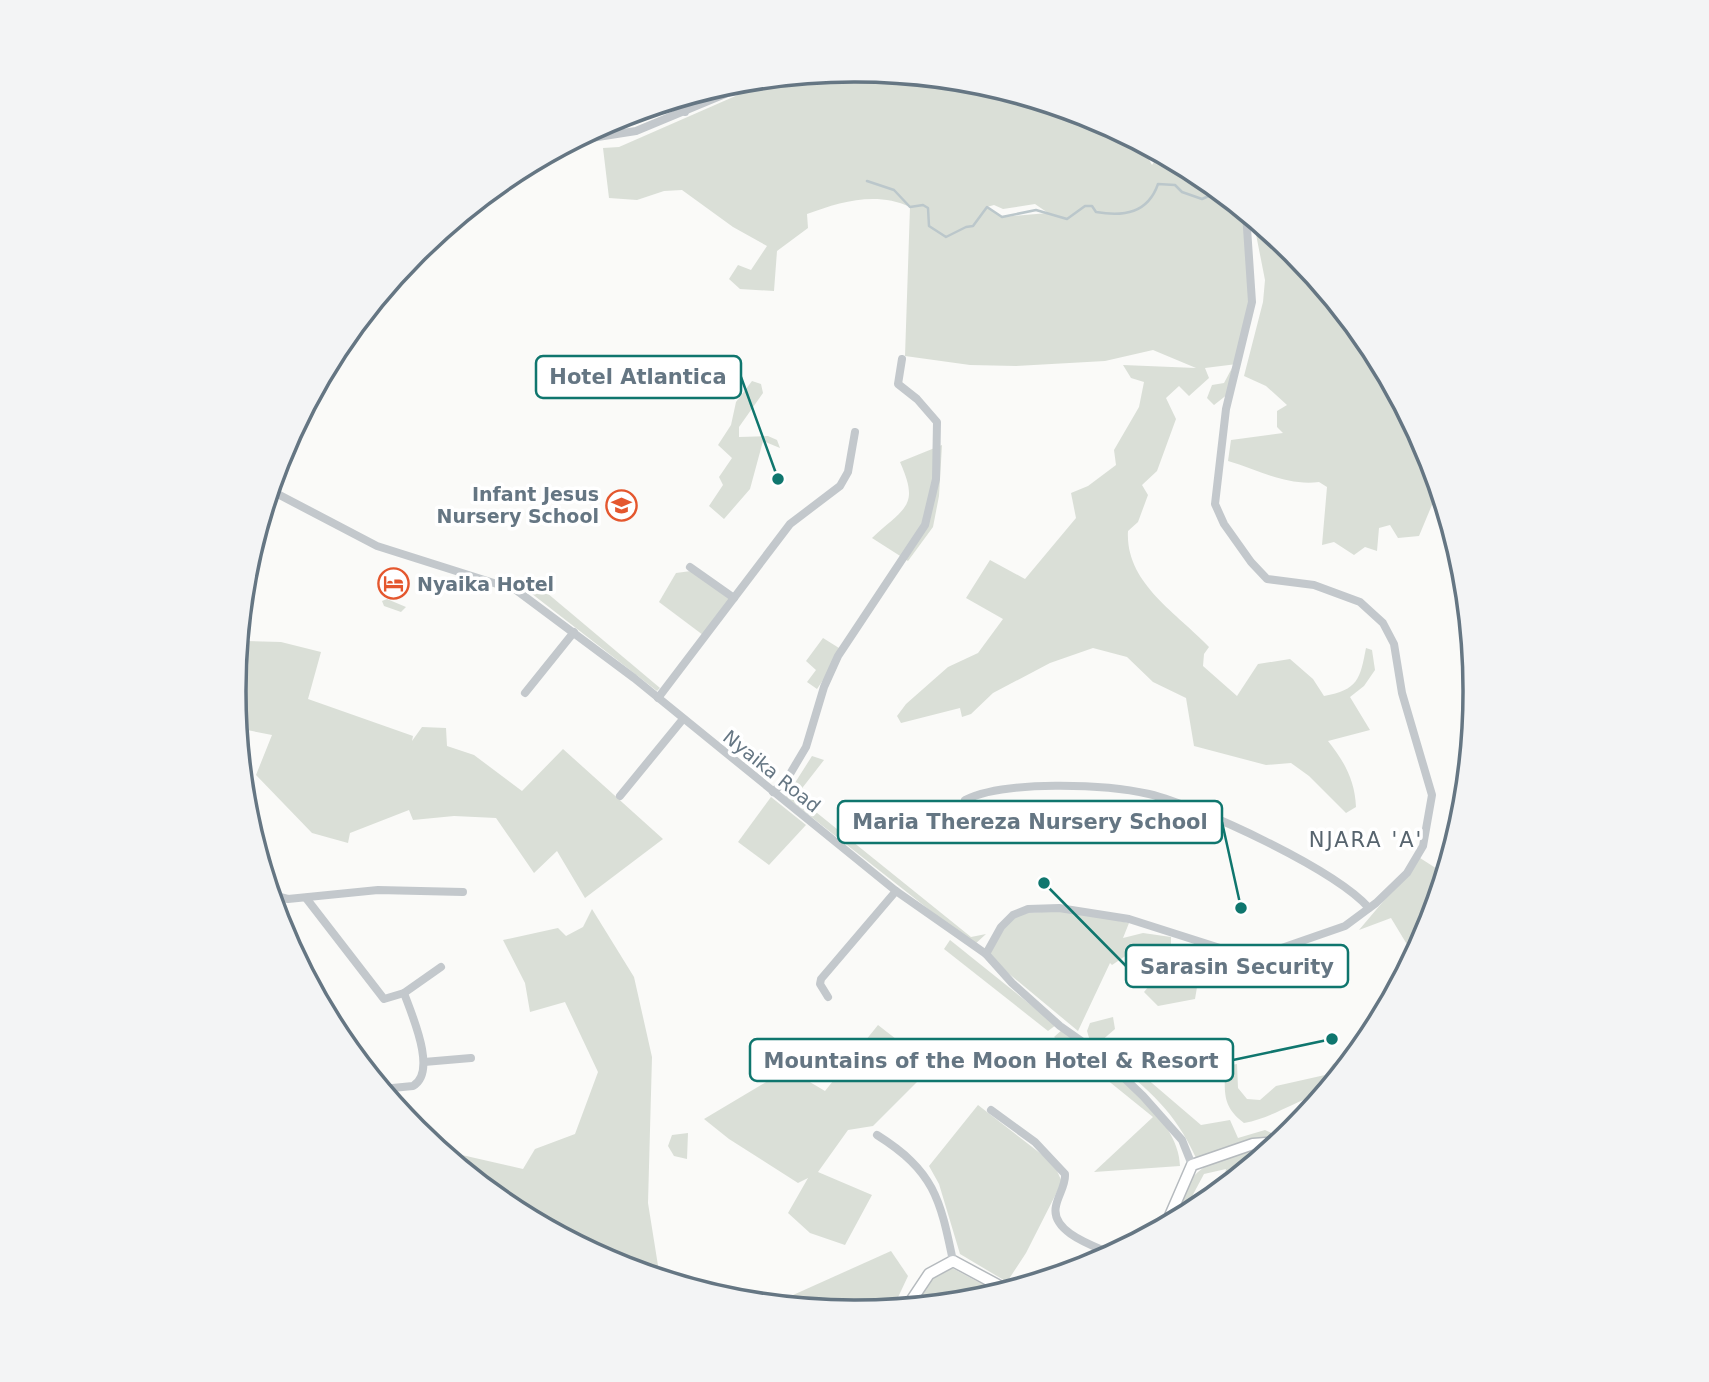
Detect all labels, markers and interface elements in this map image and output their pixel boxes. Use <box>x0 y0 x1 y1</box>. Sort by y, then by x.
callout: Hotel Atlantica <box>536 356 741 398</box>
text: Hotel Atlantica <box>549 365 727 389</box>
place label: Infant Jesus Nursery School <box>437 483 599 527</box>
school or university icon: Infant Jesus Nursery School <box>605 488 639 522</box>
hotel icon: Nyaika Hotel <box>377 567 411 601</box>
place label: Nyaika Hotel <box>417 573 554 595</box>
street label: Nyaika Road <box>719 725 825 817</box>
callout: Maria Thereza Nursery School <box>838 801 1222 843</box>
text: Maria Thereza Nursery School <box>852 810 1208 834</box>
district label: NJARA 'A' <box>1309 828 1423 852</box>
callout: Sarasin Security <box>1126 945 1348 987</box>
text: Sarasin Security <box>1140 955 1334 979</box>
callout: Mountains of the Moon Hotel & Resort <box>750 1039 1233 1081</box>
text: Mountains of the Moon Hotel & Resort <box>764 1049 1218 1073</box>

